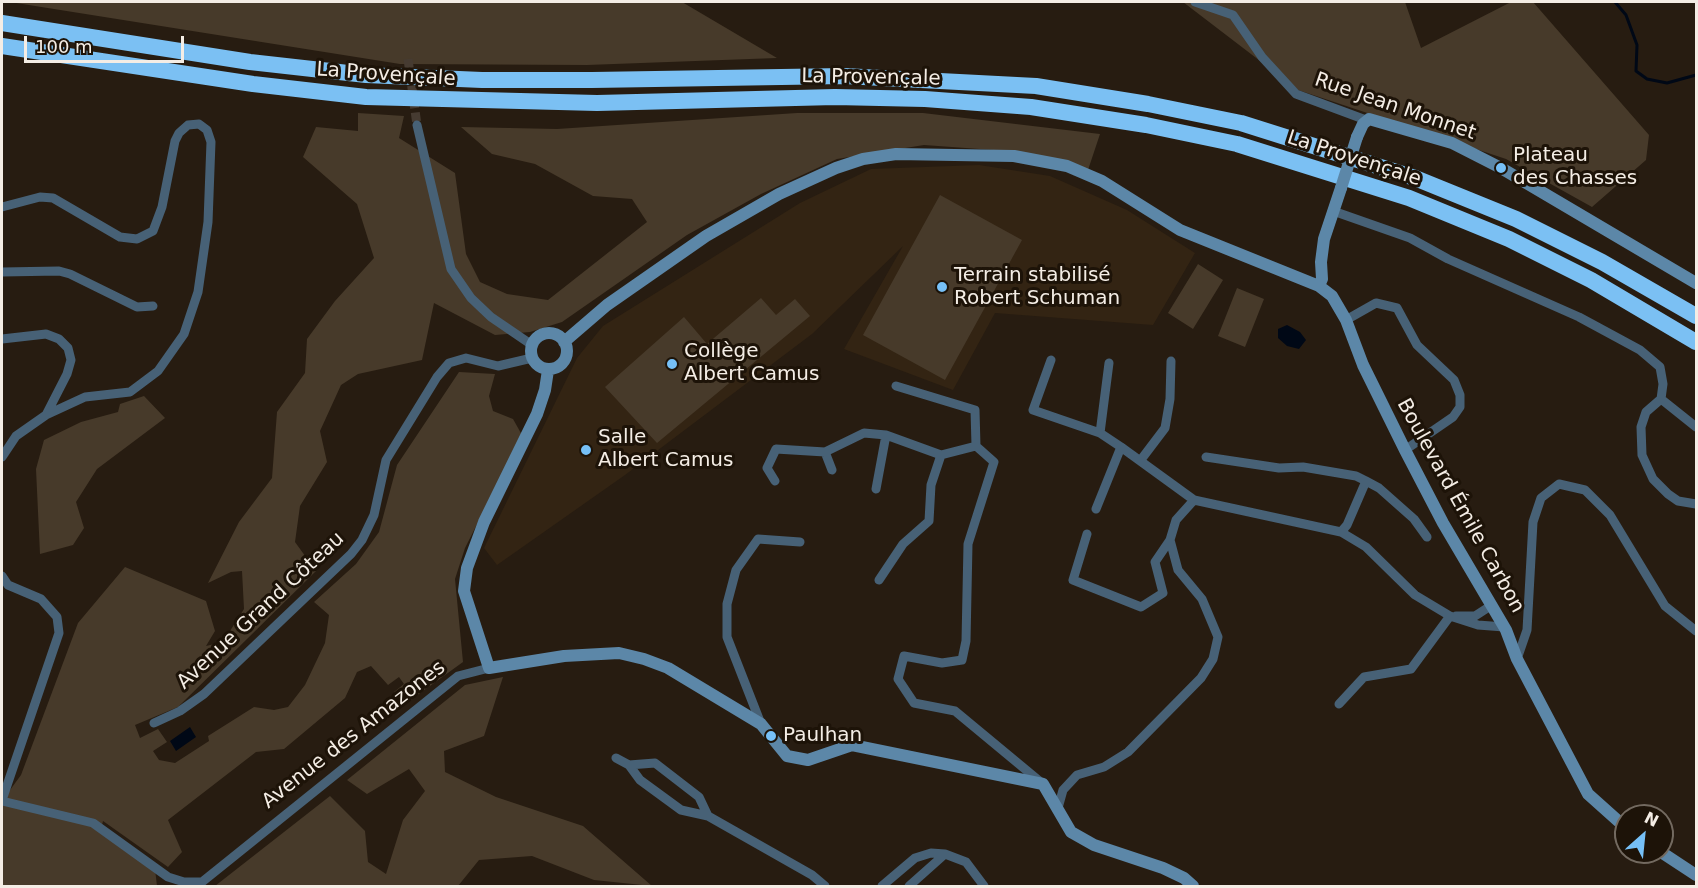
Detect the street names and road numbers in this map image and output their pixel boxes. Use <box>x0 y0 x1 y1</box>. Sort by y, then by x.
street label: La Provençale <box>316 58 456 92</box>
street label: La Provençale <box>801 65 941 91</box>
street label: Rue Jean Monnet <box>1311 68 1479 146</box>
street label: La Provençale <box>1284 126 1424 192</box>
street label: Boulevard Émile Carbon <box>1391 395 1529 617</box>
street label: Avenue Grand Côteau <box>172 527 350 695</box>
street label: Avenue des Amazones <box>258 656 450 814</box>

